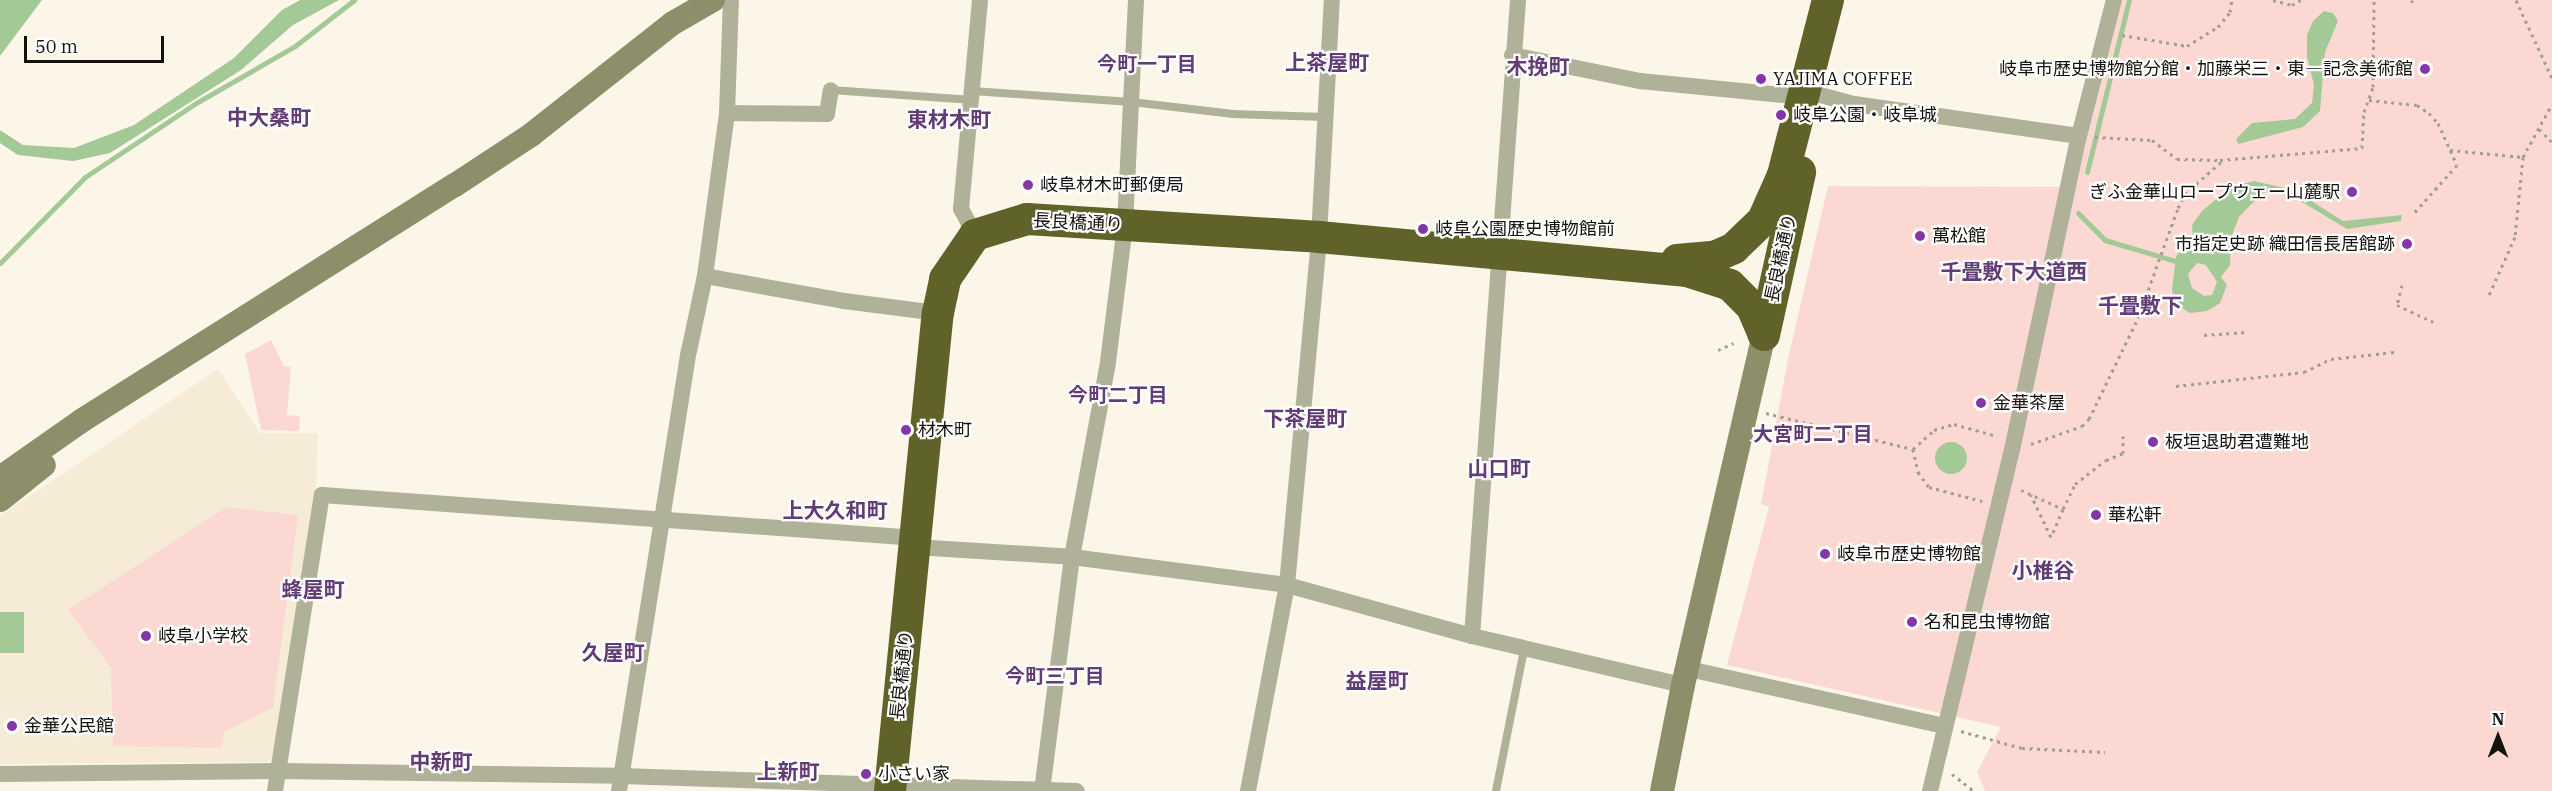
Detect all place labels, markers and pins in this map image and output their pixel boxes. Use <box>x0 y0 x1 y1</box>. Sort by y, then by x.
place label: 岐阜市歴史博物館分館・加藤栄三・東―記念美術館 <box>1999 58 2413 80</box>
marker: 岐阜市歴史博物館分館・加藤栄三・東―記念美術館 <box>2418 62 2432 76</box>
place label: YAJIMA COFFEE <box>1773 68 1913 90</box>
marker: YAJIMA COFFEE <box>1754 72 1768 86</box>
place label: 岐阜公園・岐阜城 <box>1793 104 1937 126</box>
marker: 岐阜公園・岐阜城 <box>1774 108 1788 122</box>
place label: 岐阜材木町郵便局 <box>1040 174 1184 196</box>
marker: 岐阜材木町郵便局 <box>1021 178 1035 192</box>
place label: ぎふ金華山ロープウェー山麓駅 <box>2088 181 2340 203</box>
marker: ぎふ金華山ロープウェー山麓駅 <box>2345 185 2359 199</box>
place label: 岐阜公園歴史博物館前 <box>1435 218 1615 240</box>
marker: 岐阜公園歴史博物館前 <box>1416 222 1430 236</box>
place label: 萬松館 <box>1932 225 1986 247</box>
marker: 萬松館 <box>1913 229 1927 243</box>
place label: 市指定史跡 織田信長居館跡 <box>2175 233 2395 255</box>
marker: 市指定史跡 織田信長居館跡 <box>2400 237 2414 251</box>
place label: 金華茶屋 <box>1993 392 2065 414</box>
marker: 金華茶屋 <box>1974 396 1988 410</box>
place label: 材木町 <box>918 419 972 441</box>
marker: 材木町 <box>899 423 913 437</box>
place label: 板垣退助君遭難地 <box>2165 431 2309 453</box>
marker: 板垣退助君遭難地 <box>2146 435 2160 449</box>
place label: 華松軒 <box>2108 504 2162 526</box>
marker: 華松軒 <box>2089 508 2103 522</box>
place label: 岐阜市歴史博物館 <box>1837 543 1981 565</box>
marker: 岐阜市歴史博物館 <box>1818 547 1832 561</box>
place label: 名和昆虫博物館 <box>1924 611 2050 633</box>
marker: 名和昆虫博物館 <box>1905 615 1919 629</box>
place label: 岐阜小学校 <box>158 625 248 647</box>
marker: 岐阜小学校 <box>139 629 153 643</box>
place label: 金華公民館 <box>24 715 114 737</box>
marker: 金華公民館 <box>5 719 19 733</box>
place label: 小さい家 <box>878 763 950 785</box>
marker: 小さい家 <box>859 767 873 781</box>

